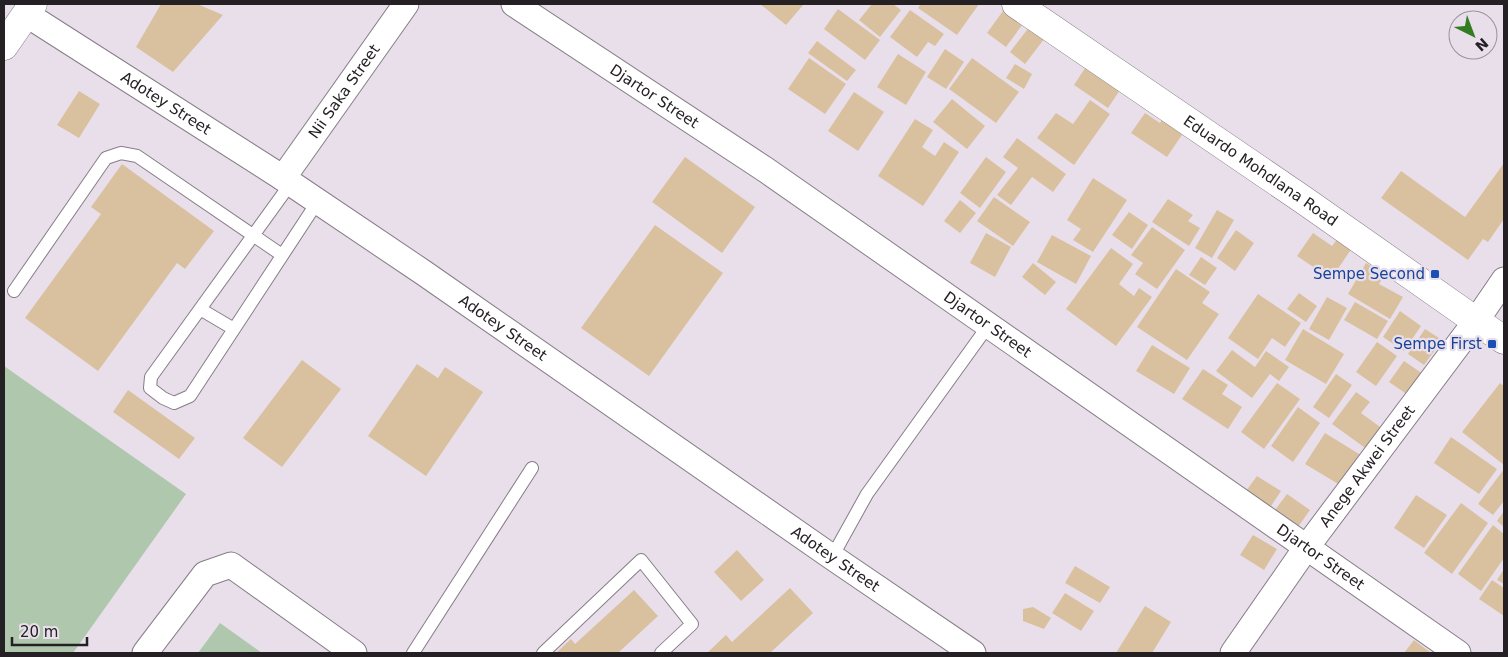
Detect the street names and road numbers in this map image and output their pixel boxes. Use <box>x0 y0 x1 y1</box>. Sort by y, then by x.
street label: Nii Saka Street <box>305 41 384 142</box>
street label: Djartor Street <box>606 61 702 132</box>
street label: Adotey Street <box>118 68 214 139</box>
street label: Eduardo Mohdlana Road <box>1180 112 1341 230</box>
street label: Djartor Street <box>940 288 1035 362</box>
street label: Adotey Street <box>455 291 550 365</box>
street label: Anege Akwei Street <box>1316 402 1419 531</box>
street label: Djartor Street <box>1273 520 1368 594</box>
street label: Adotey Street <box>788 522 883 596</box>

